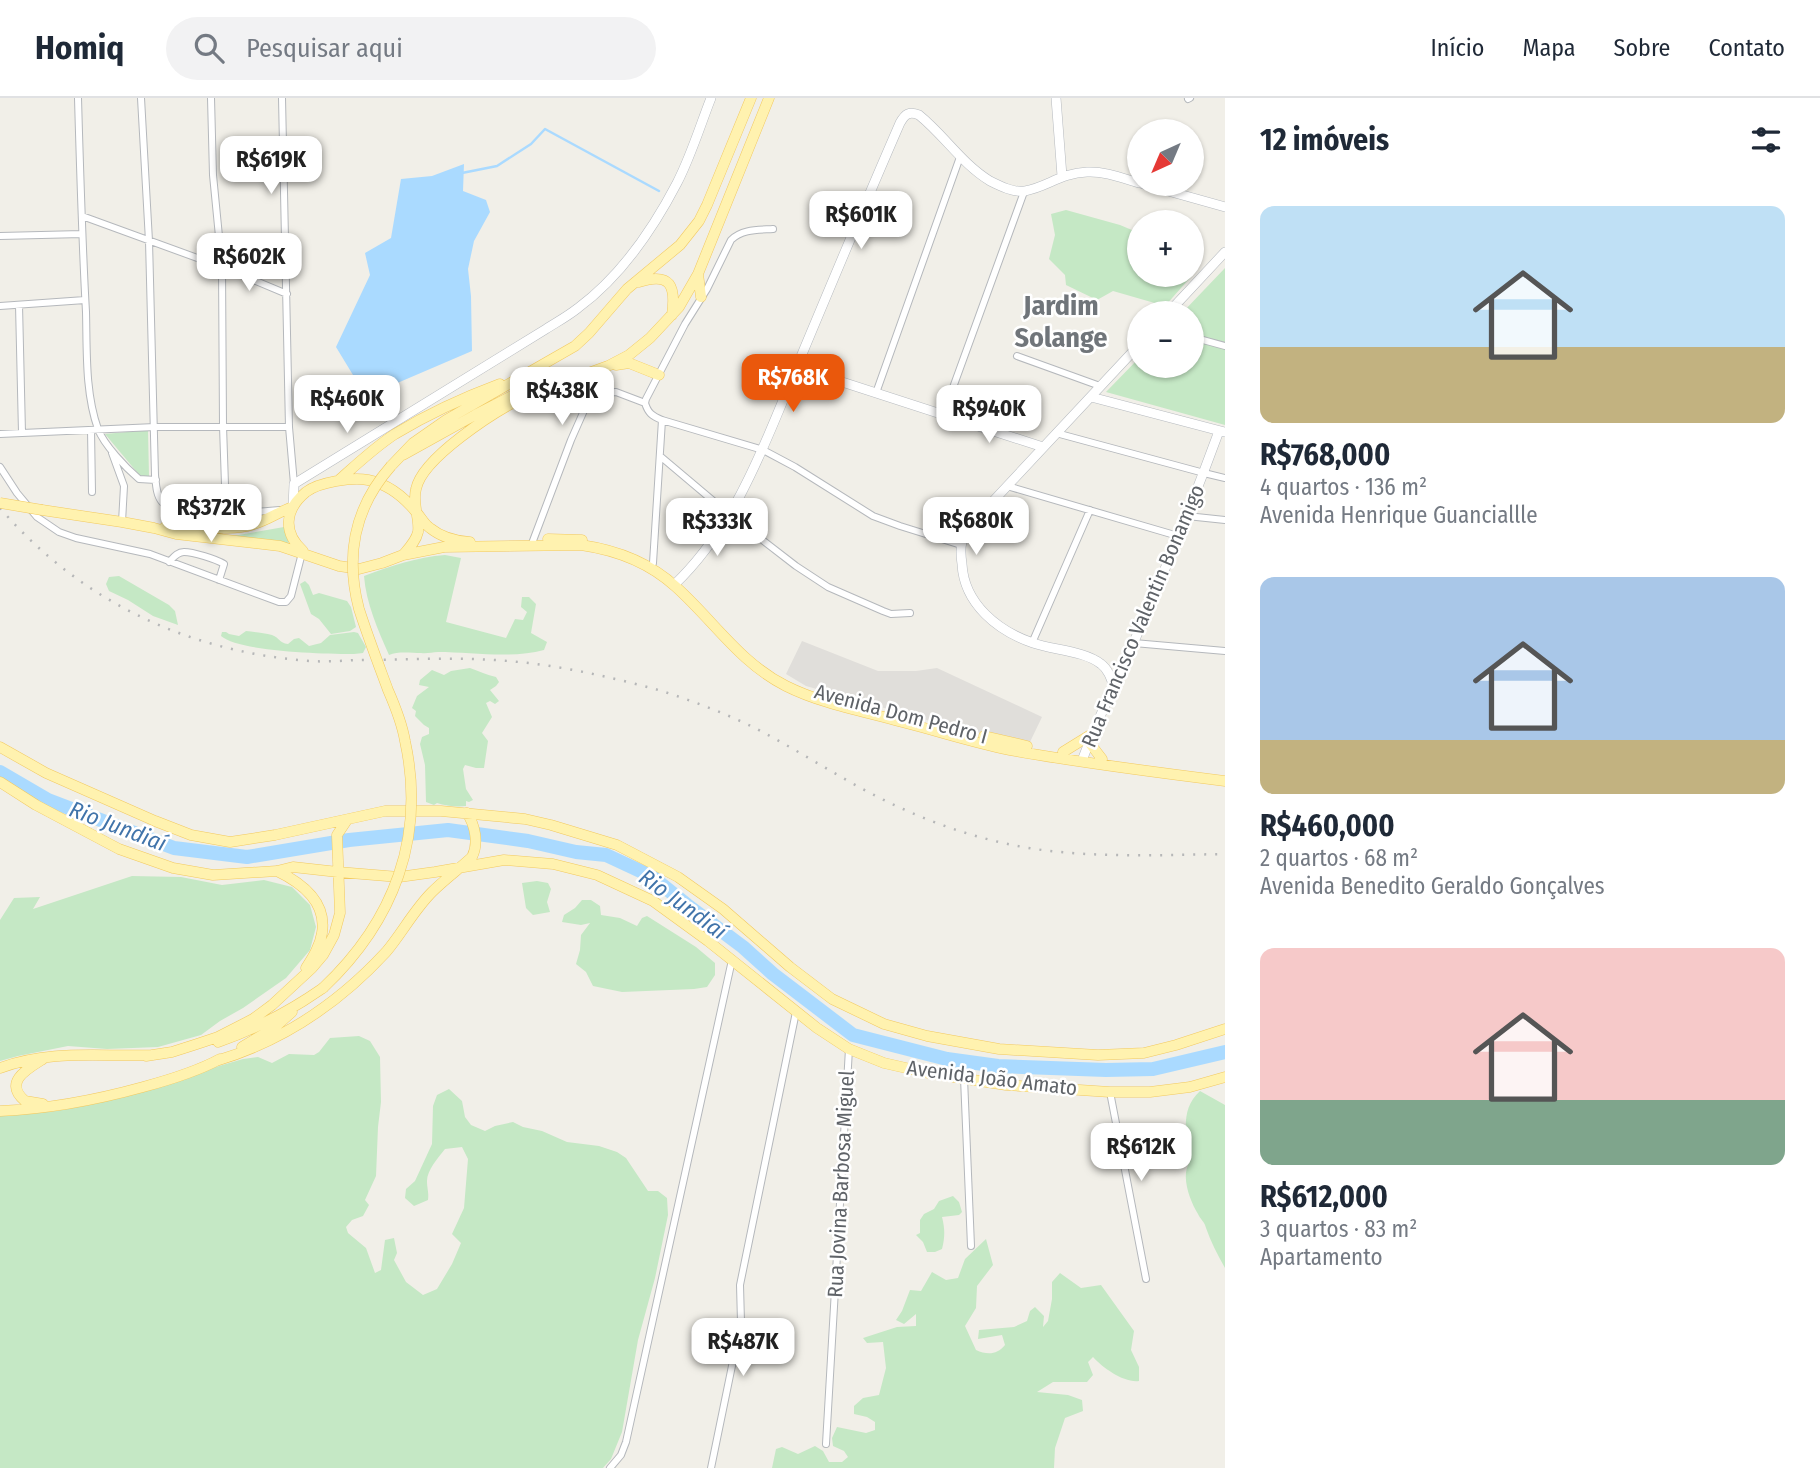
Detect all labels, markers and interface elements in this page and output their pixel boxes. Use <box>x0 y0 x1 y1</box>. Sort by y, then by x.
search box <box>166 17 656 80</box>
text: Homiq <box>35 28 124 68</box>
icon: search <box>190 29 228 67</box>
text: Pesquisar aqui <box>246 33 403 64</box>
text: Início <box>1431 34 1484 62</box>
text: Mapa <box>1522 34 1576 62</box>
text: Sobre <box>1614 34 1670 62</box>
text: Contato <box>1708 34 1785 62</box>
north arrow <box>1127 119 1204 196</box>
map controls <box>1127 119 1204 378</box>
icon: filters <box>1747 121 1785 159</box>
text: 12 imóveis <box>1260 122 1389 158</box>
pin: R$619K <box>214 136 328 196</box>
text: R$619K <box>236 145 306 173</box>
pin: R$601K <box>804 192 918 251</box>
text: R$601K <box>825 200 897 228</box>
button: + <box>1127 210 1204 287</box>
pin: R$602K <box>192 234 306 293</box>
text: R$602K <box>213 242 285 270</box>
icon: home <box>1460 252 1586 378</box>
district label: Jardim Solange <box>1014 289 1108 354</box>
button: − <box>1127 301 1204 378</box>
pin: R$768K <box>736 354 850 414</box>
text: R$768K <box>758 363 828 391</box>
pin: R$438K <box>505 368 619 427</box>
pin: R$460K <box>290 376 404 435</box>
text: R$438K <box>526 376 598 404</box>
text: R$460K <box>310 384 384 412</box>
pin: R$940K <box>932 386 1046 445</box>
text: R$940K <box>952 394 1026 422</box>
text: R$768,000 <box>1260 437 1390 473</box>
text: 4 quartos · 136 m² <box>1260 473 1427 501</box>
street label: Rua Francisco Valentin Bonamigo <box>1076 481 1210 751</box>
pin: R$372K <box>154 484 268 544</box>
text: R$372K <box>177 493 245 521</box>
pin: R$333K <box>660 498 774 558</box>
pin: R$680K <box>919 498 1033 557</box>
text: Avenida Henrique Guanciallle <box>1260 501 1538 529</box>
text: R$680K <box>939 506 1013 534</box>
text: R$333K <box>682 507 752 535</box>
icon: home <box>1460 623 1586 749</box>
street label: Avenida Dom Pedro I <box>812 678 990 750</box>
water label: Rio Jundiaí <box>66 795 172 858</box>
text: R$460,000 <box>1260 808 1395 844</box>
text: 2 quartos · 68 m² <box>1260 844 1418 872</box>
water label: Rio Jundiaí <box>634 863 733 946</box>
text: Avenida Benedito Geraldo Gonçalves <box>1260 872 1605 900</box>
icon: home <box>1460 994 1586 1120</box>
street label: Avenida João Amato <box>905 1055 1079 1101</box>
street label: Rua Jovina Barbosa Miguel <box>822 1069 860 1298</box>
pin: R$612K <box>1084 1124 1198 1183</box>
text: R$612K <box>1107 1132 1175 1160</box>
text: R$612,000 <box>1260 1179 1388 1215</box>
text: 3 quartos · 83 m² <box>1260 1215 1417 1243</box>
text: Apartamento <box>1260 1243 1383 1271</box>
pin: R$487K <box>686 1318 800 1378</box>
text: R$487K <box>707 1327 779 1355</box>

